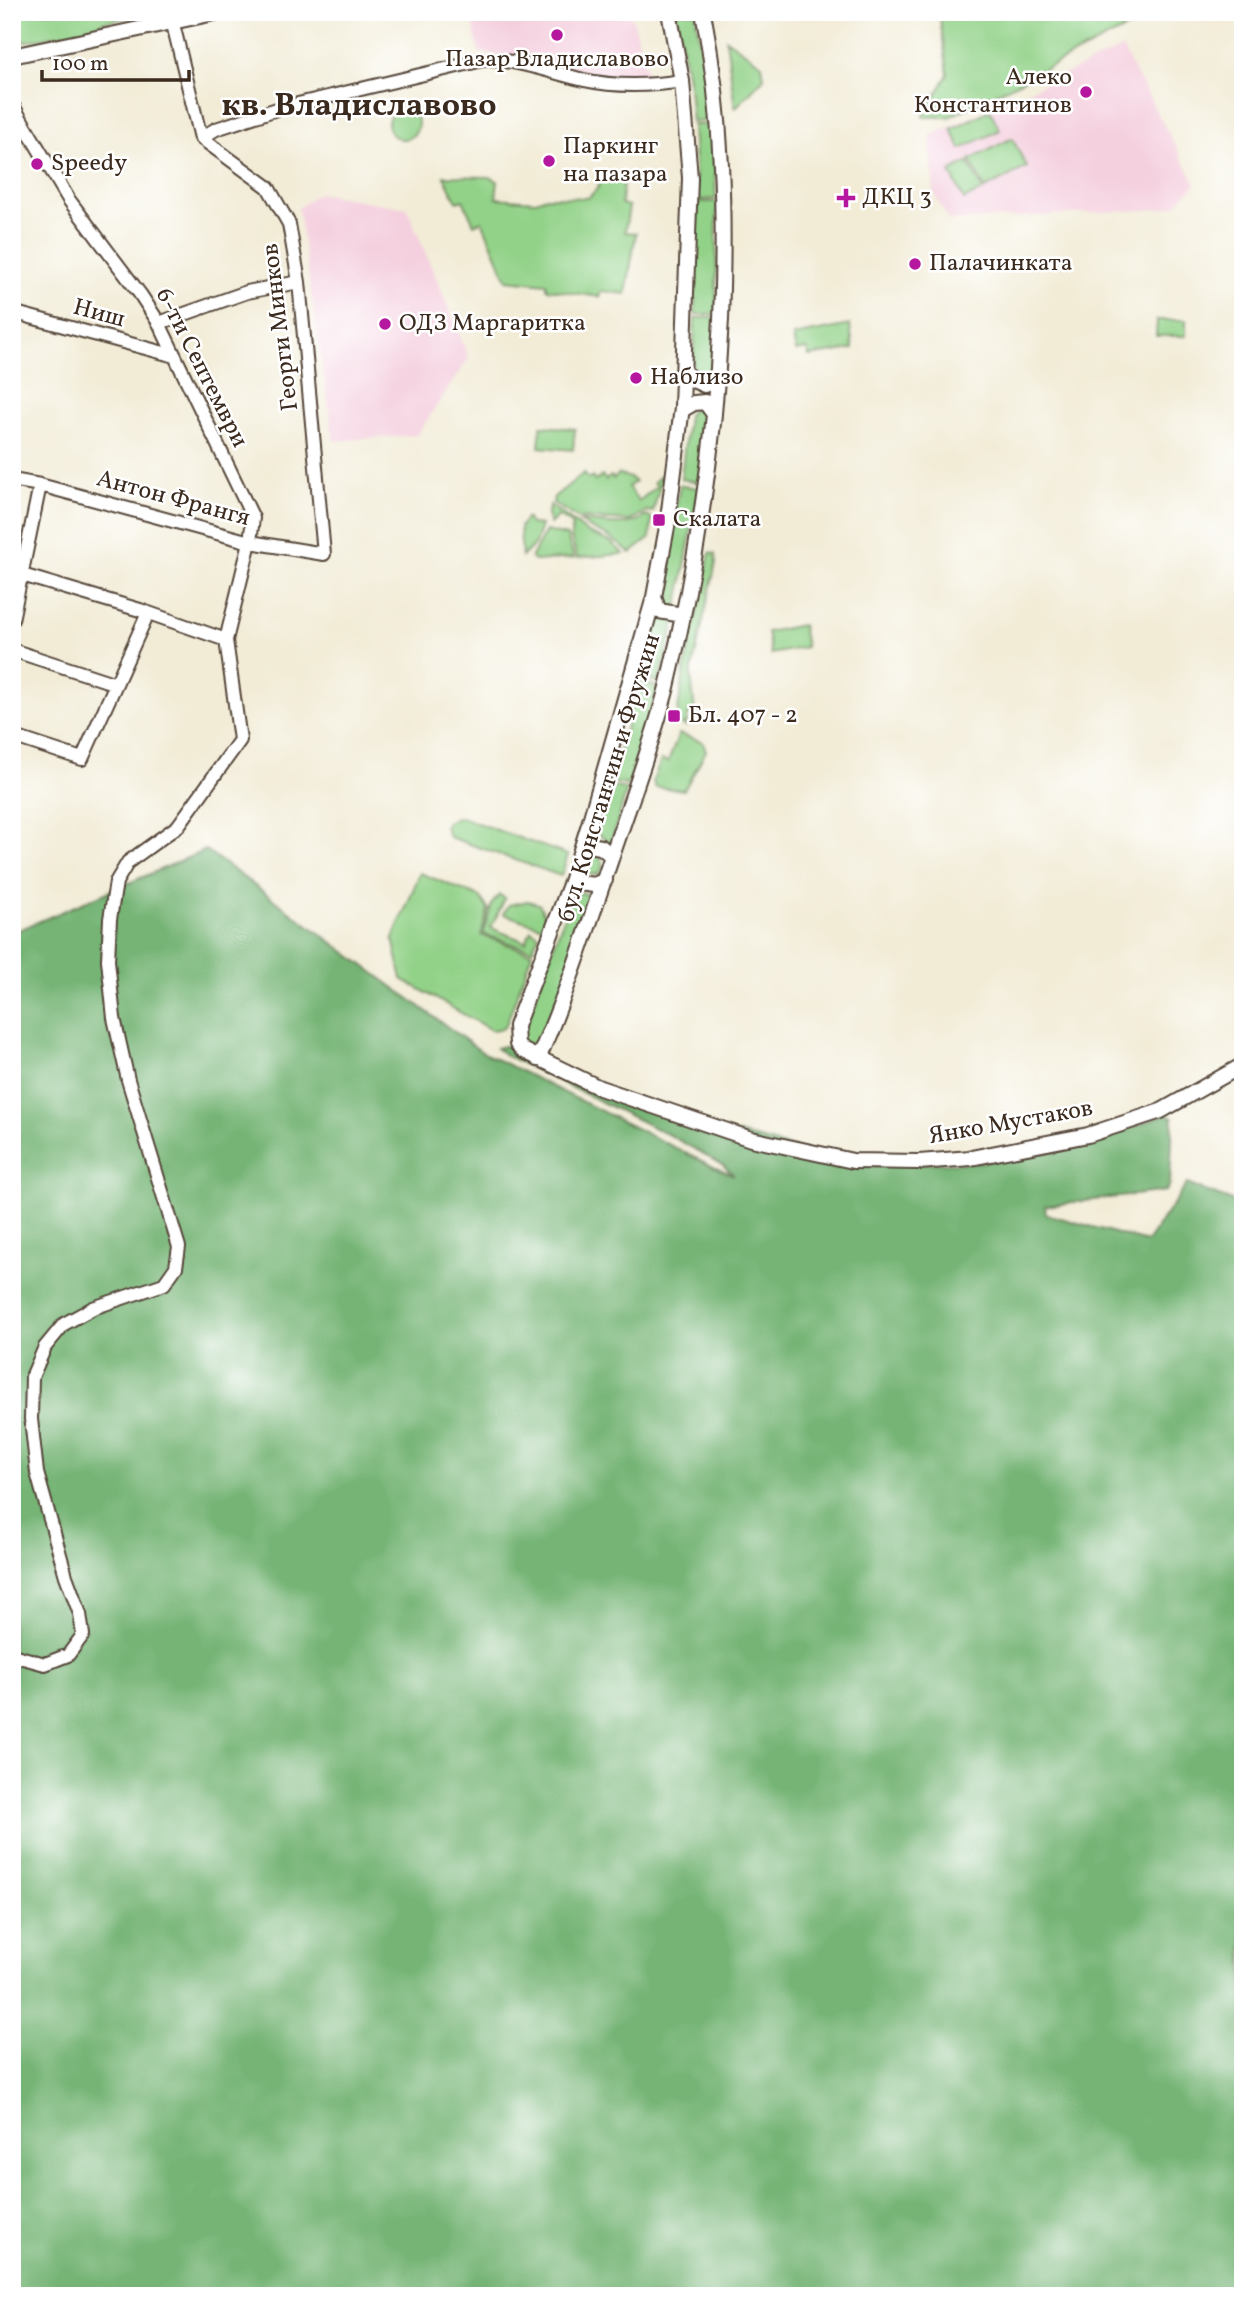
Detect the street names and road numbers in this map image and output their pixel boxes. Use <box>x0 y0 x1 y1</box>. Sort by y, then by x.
street label: Георги Минков <box>254 241 308 413</box>
street label: 6-ти Септември <box>146 282 256 454</box>
street label: Ниш <box>69 291 129 337</box>
street label: Антон Франгя <box>93 462 253 536</box>
street label: бул. Константин и Фружин <box>550 630 670 926</box>
street label: Янко Мустаков <box>926 1092 1096 1154</box>

